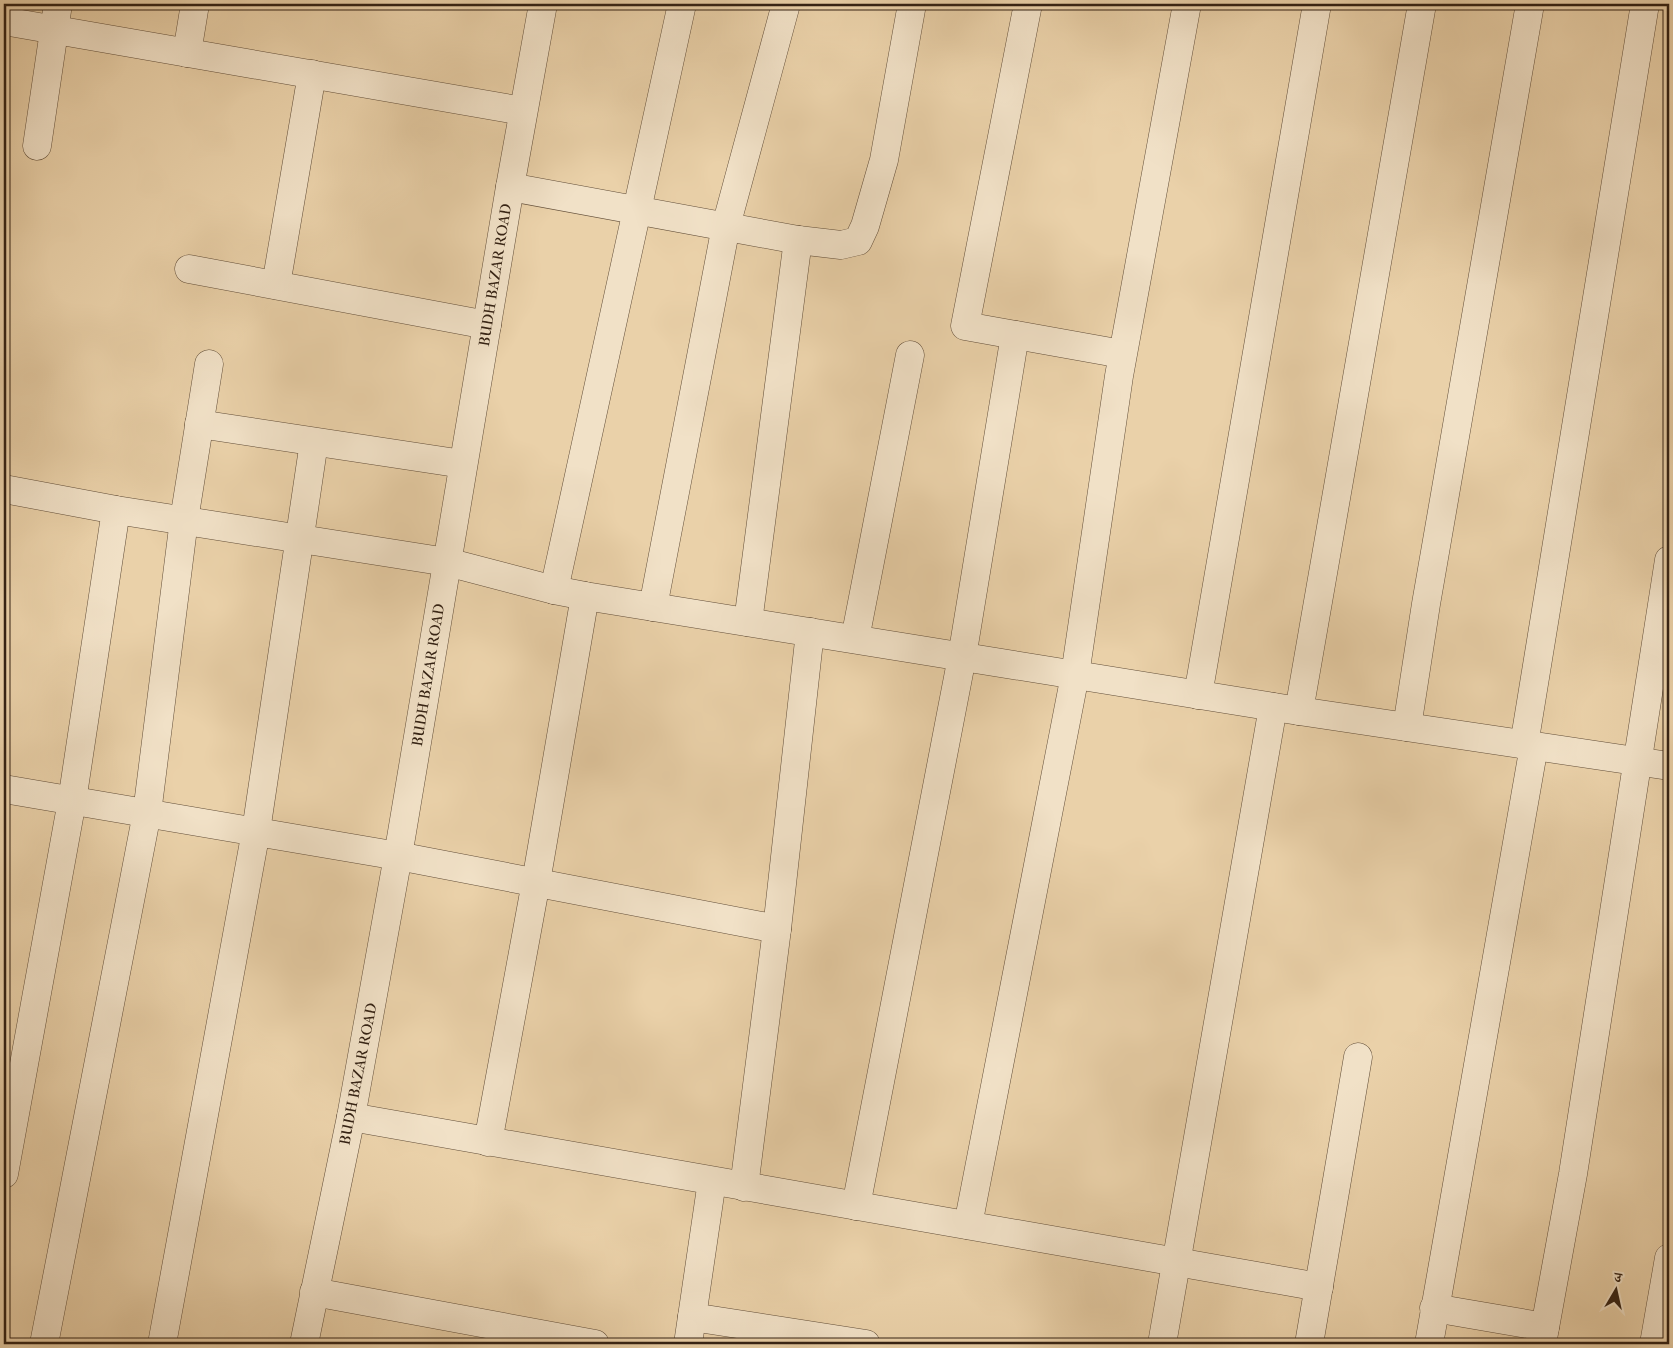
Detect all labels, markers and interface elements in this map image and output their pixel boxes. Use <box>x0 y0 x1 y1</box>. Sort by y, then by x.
street label: BUDH BAZAR ROAD <box>475 202 515 348</box>
street label: BUDH BAZAR ROAD <box>408 602 448 748</box>
street label: BUDH BAZAR ROAD <box>335 1001 381 1147</box>
north arrow <box>1590 1266 1640 1316</box>
text: उ <box>1612 1269 1624 1287</box>

